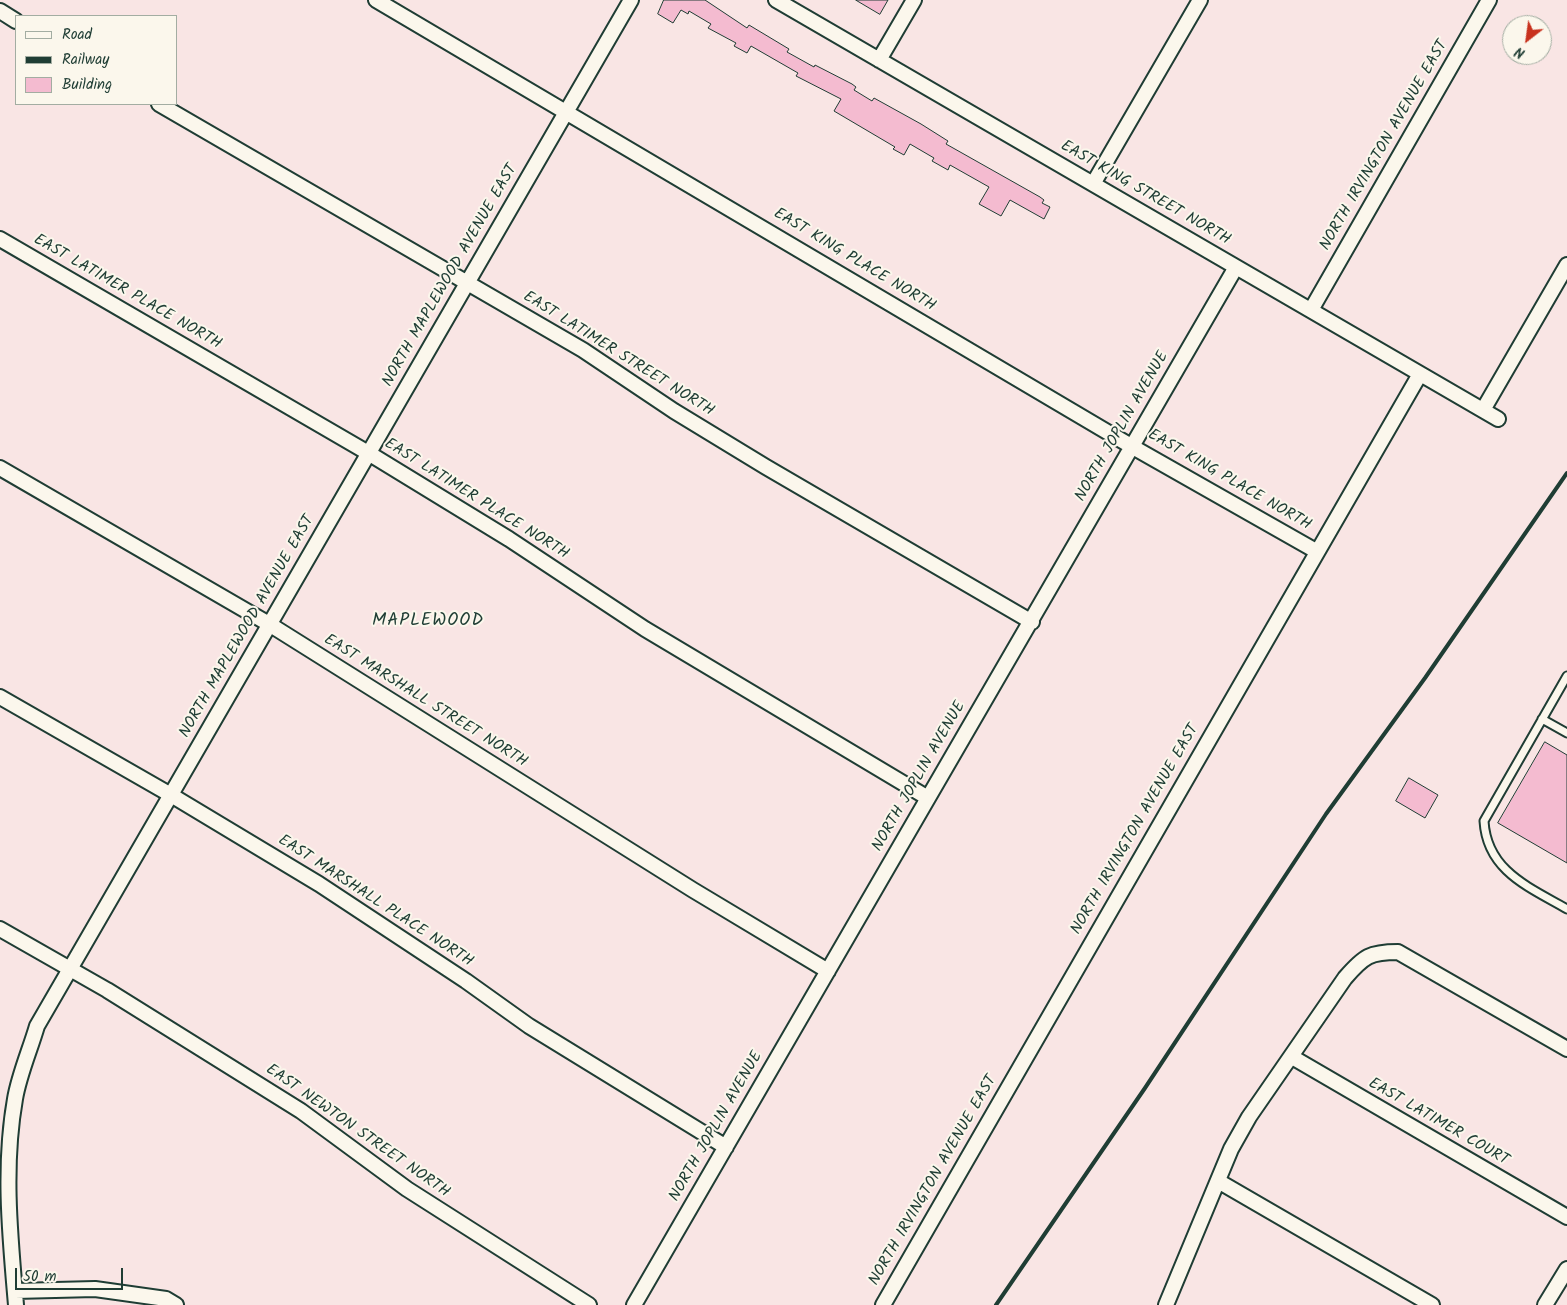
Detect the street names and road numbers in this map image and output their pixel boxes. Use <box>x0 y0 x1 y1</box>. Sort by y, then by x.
street label: NORTH IRVINGTON AVENUE EAST <box>1317 37 1453 255</box>
street label: EAST KING STREET NORTH <box>1056 137 1234 251</box>
street label: NORTH MAPLEWOOD AVENUE EAST <box>379 161 523 391</box>
street label: EAST KING PLACE NORTH <box>769 205 939 317</box>
street label: EAST LATIMER PLACE NORTH <box>30 231 224 355</box>
street label: EAST LATIMER STREET NORTH <box>519 288 717 422</box>
street label: NORTH JOPLIN AVENUE <box>1072 349 1174 505</box>
street label: EAST KING PLACE NORTH <box>1144 426 1314 536</box>
street label: EAST LATIMER PLACE NORTH <box>380 435 572 565</box>
street label: NORTH MAPLEWOOD AVENUE EAST <box>176 512 320 742</box>
street label: EAST MARSHALL STREET NORTH <box>320 631 530 773</box>
street label: NORTH JOPLIN AVENUE <box>869 699 971 855</box>
street label: NORTH IRVINGTON AVENUE EAST <box>1068 721 1204 939</box>
street label: EAST MARSHALL PLACE NORTH <box>274 832 476 972</box>
street label: NORTH JOPLIN AVENUE <box>666 1049 768 1205</box>
street label: EAST NEWTON STREET NORTH <box>261 1061 453 1203</box>
street label: NORTH IRVINGTON AVENUE EAST <box>866 1072 1002 1290</box>
street label: EAST LATIMER COURT <box>1364 1075 1512 1171</box>

